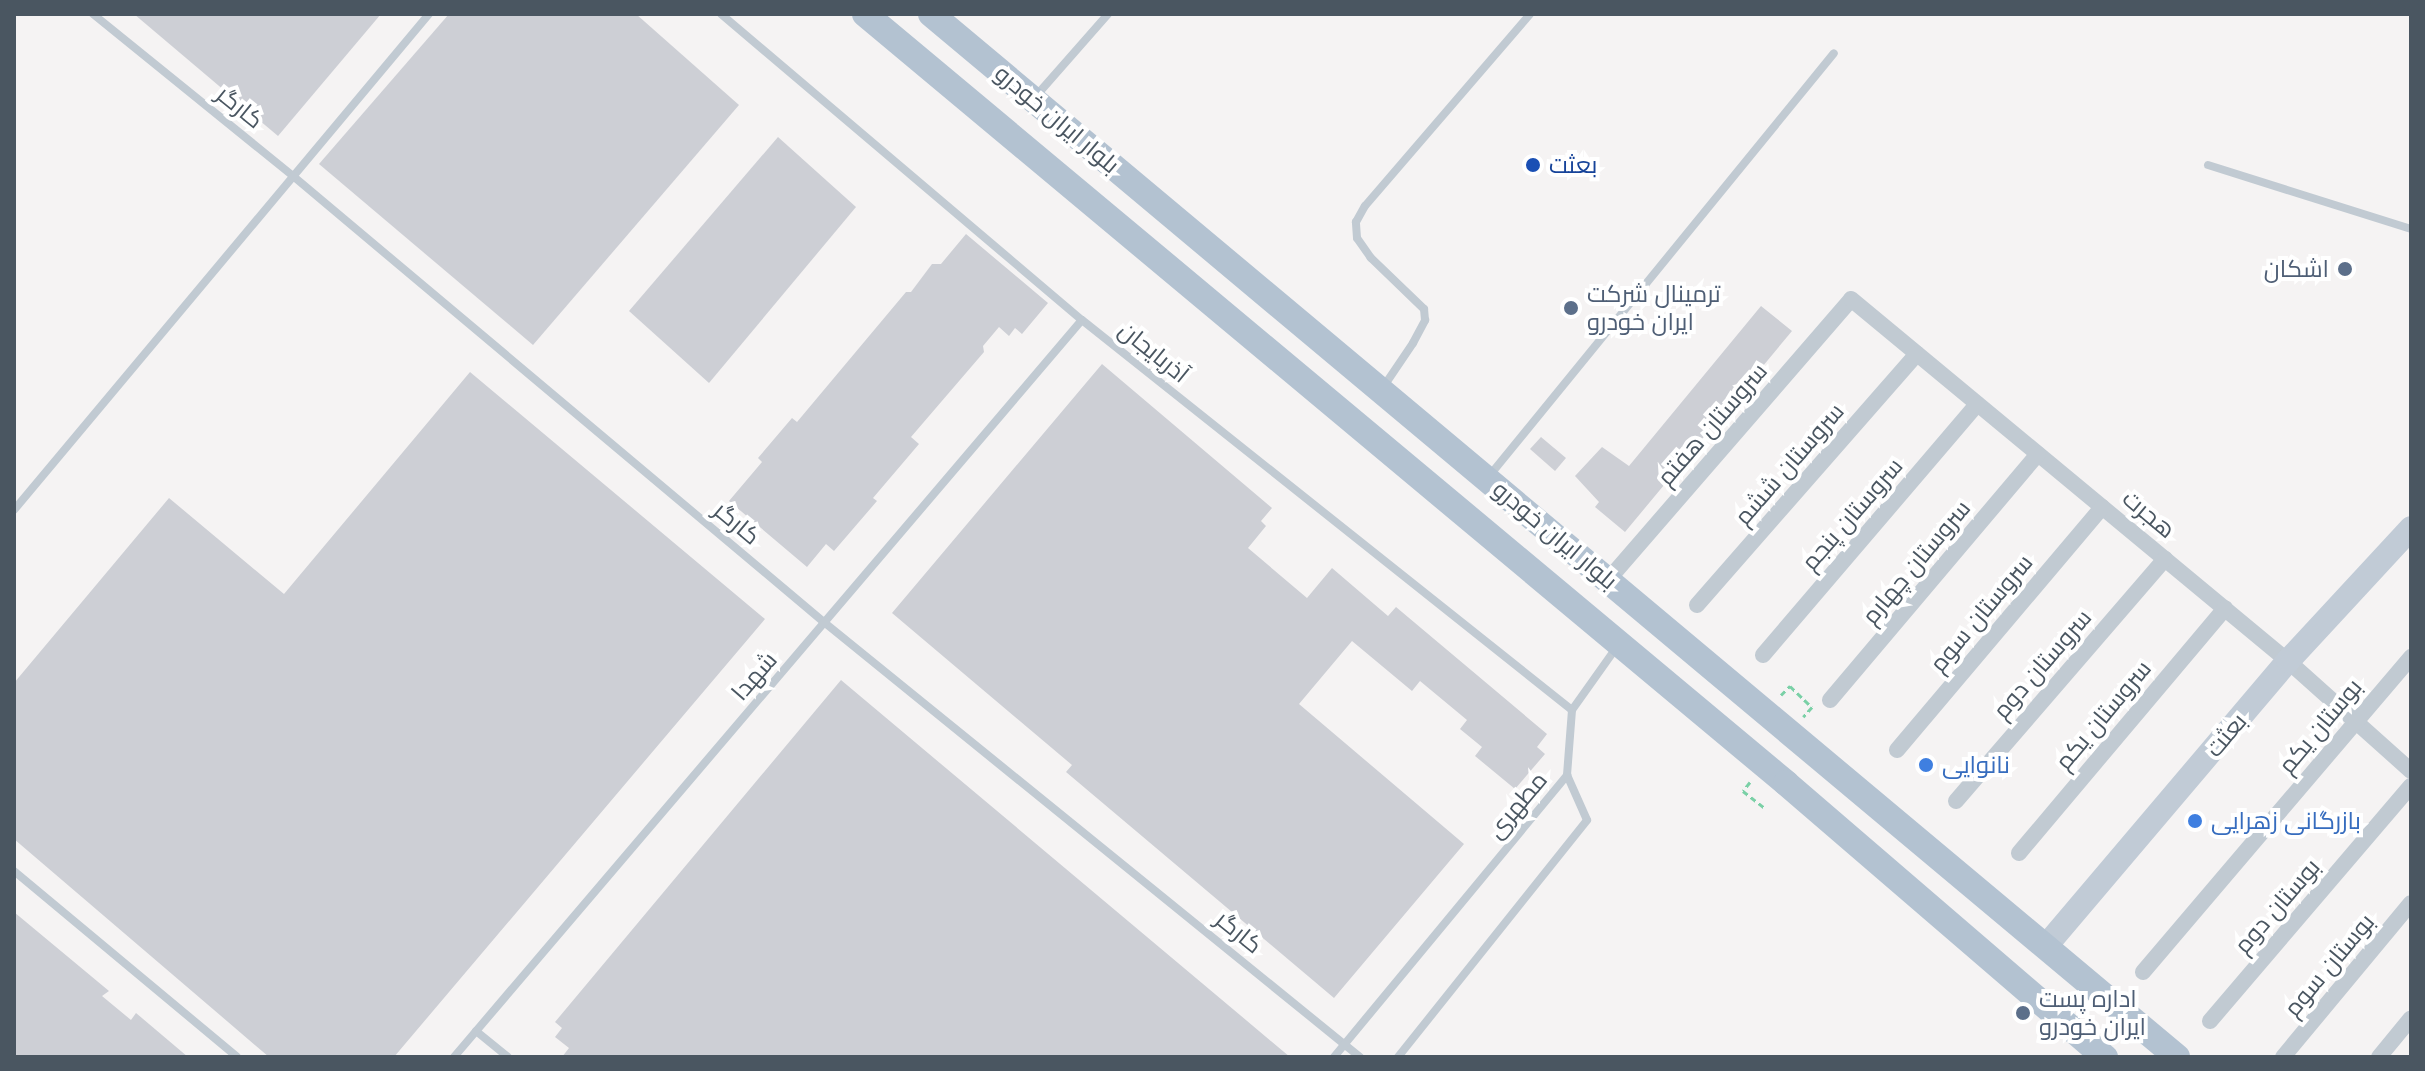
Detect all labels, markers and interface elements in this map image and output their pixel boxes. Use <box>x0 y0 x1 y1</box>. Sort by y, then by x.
street label: بلوار ایران خودرو <box>989 59 1125 179</box>
street label: کارگر <box>211 80 269 134</box>
place label: بعثت <box>1549 151 1597 179</box>
marker: بعثت <box>1524 156 1542 174</box>
place label: اشکان <box>2264 255 2329 283</box>
marker: اشکان <box>2336 260 2354 278</box>
place label: ترمینال شرکت ایران خودرو <box>1587 280 1721 336</box>
marker: ترمینال شرکت ایران خودرو <box>1562 299 1580 317</box>
street label: آذربایجان <box>1113 315 1195 389</box>
street label: سروستان هفتم <box>1651 357 1773 491</box>
street label: سروستان ششم <box>1728 397 1850 531</box>
street label: سروستان پنجم <box>1795 452 1909 576</box>
street label: بلوار ایران خودرو <box>1487 475 1623 595</box>
street label: هجرت <box>2117 484 2181 544</box>
street label: سروستان چهارم <box>1856 494 1976 630</box>
street label: کارگر <box>708 495 766 551</box>
street label: سروستان سوم <box>1923 548 2039 678</box>
street label: سروستان دوم <box>1987 603 2097 725</box>
street label: شهدا <box>725 646 783 706</box>
street label: سروستان یکم <box>2049 654 2157 776</box>
street label: بوستان یکم <box>2272 673 2368 779</box>
street label: بعثت <box>2199 707 2253 763</box>
place label: نانوایی <box>1942 751 2010 779</box>
marker: نانوایی <box>1917 756 1935 774</box>
street label: مطهری <box>1481 766 1553 844</box>
place label: بازرگانی زهرایی <box>2211 807 2361 835</box>
marker: بازرگانی زهرایی <box>2186 812 2204 830</box>
street label: بوستان دوم <box>2228 853 2326 959</box>
street label: کارگر <box>1210 905 1268 959</box>
street label: بوستان سوم <box>2278 908 2380 1022</box>
place label: اداره پست ایران خودرو <box>2039 985 2146 1041</box>
marker: اداره پست ایران خودرو <box>2014 1004 2032 1022</box>

